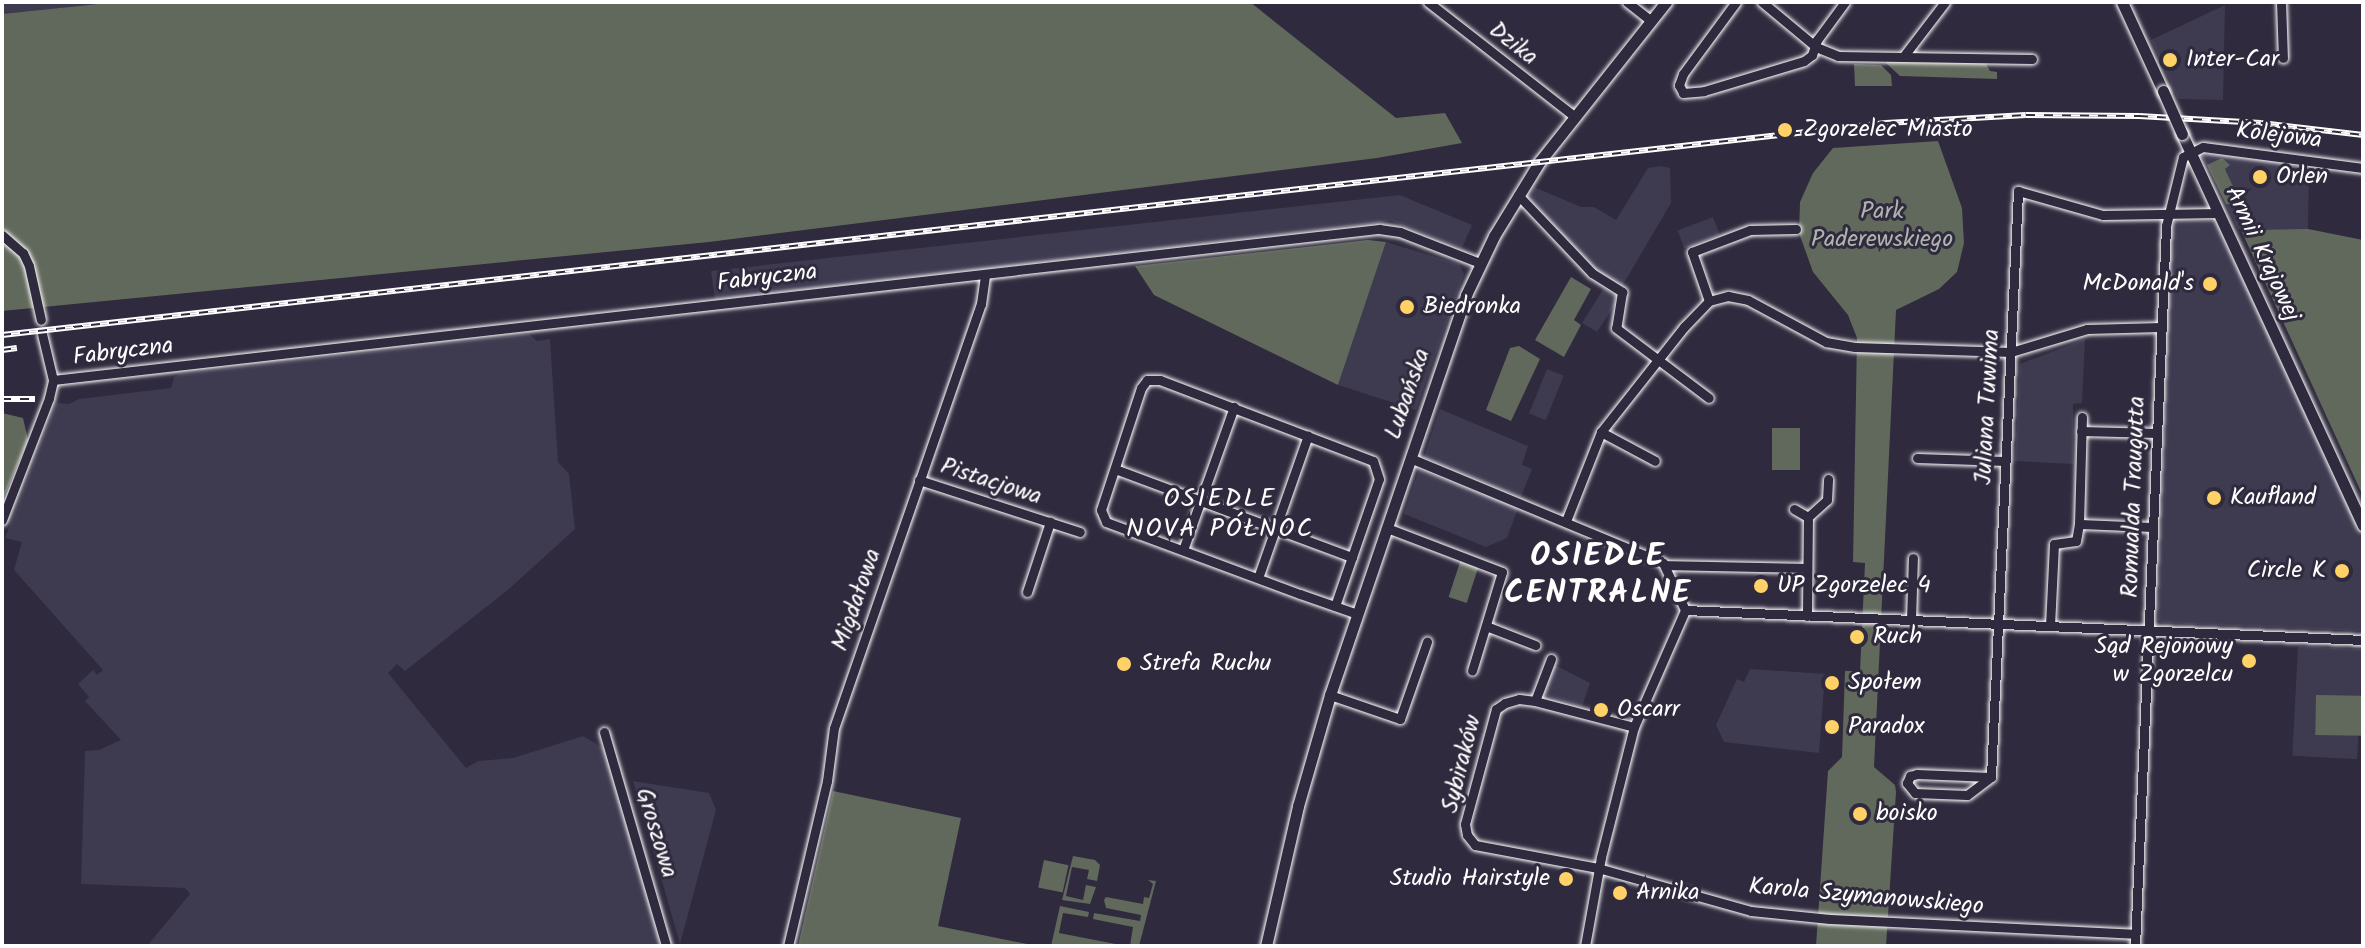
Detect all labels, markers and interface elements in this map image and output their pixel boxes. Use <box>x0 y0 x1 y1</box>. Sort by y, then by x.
street label: Dzika <box>1483 16 1543 72</box>
place label: Inter-Car <box>2186 46 2279 74</box>
marker: Inter-Car <box>2161 51 2179 69</box>
place label: Zgorzelec Miasto <box>1803 116 1973 144</box>
street label: Kolejowa <box>2235 116 2323 156</box>
marker: Zgorzelec Miasto <box>1774 119 1796 141</box>
place label: Orlen <box>2276 163 2328 191</box>
marker: Orlen <box>2251 168 2269 186</box>
street label: Armii Krajowej <box>2218 182 2306 326</box>
park label: Park Paderewskiego <box>1811 198 1953 254</box>
street label: Fabryczna <box>715 258 819 298</box>
place label: McDonald's <box>2082 270 2194 298</box>
marker: McDonald's <box>2201 275 2219 293</box>
place label: Biedronka <box>1423 293 1521 321</box>
marker: Biedronka <box>1398 298 1416 316</box>
street label: Juliana Tuwima <box>1970 328 2006 486</box>
street label: Fabryczna <box>71 332 175 372</box>
street label: Lubańska <box>1379 345 1437 443</box>
street label: Romualda Traugutta <box>2116 396 2152 598</box>
street label: Pistacjowa <box>937 452 1045 512</box>
district label: OSIEDLE NOVA PÓŁNOC <box>1126 484 1314 546</box>
place label: Kaufland <box>2230 484 2316 512</box>
marker: Kaufland <box>2205 489 2223 507</box>
district label: OSIEDLE CENTRALNE <box>1504 539 1692 614</box>
street label: Migdałowa <box>826 545 888 655</box>
place label: Circle K <box>2247 557 2326 585</box>
marker: Circle K <box>2333 562 2351 580</box>
place label: UP Zgorzelec 4 <box>1777 572 1931 600</box>
marker: UP Zgorzelec 4 <box>1752 577 1770 595</box>
place label: Ruch <box>1873 623 1922 651</box>
marker: Ruch <box>1848 628 1866 646</box>
place label: Sąd Rejonowy w Zgorzelcu <box>2094 633 2233 689</box>
place label: Strefa Ruchu <box>1140 650 1271 678</box>
marker: Sąd Rejonowy w Zgorzelcu <box>2240 652 2258 670</box>
marker: Strefa Ruchu <box>1115 655 1133 673</box>
place label: Społem <box>1848 669 1922 697</box>
marker: Społem <box>1823 674 1841 692</box>
place label: Oscarr <box>1617 696 1680 724</box>
marker: Oscarr <box>1592 701 1610 719</box>
street label: Sybiraków <box>1436 712 1488 816</box>
place label: Paradox <box>1848 713 1925 741</box>
marker: Paradox <box>1823 718 1841 736</box>
street label: Groszowa <box>629 785 683 881</box>
place label: boisko <box>1876 800 1938 828</box>
marker: boisko <box>1851 805 1869 823</box>
place label: Studio Hairstyle <box>1390 865 1550 893</box>
marker: Studio Hairstyle <box>1557 870 1575 888</box>
street label: Karola Szymanowskiego <box>1747 872 1985 922</box>
place label: Arnika <box>1636 879 1700 907</box>
marker: Arnika <box>1611 884 1629 902</box>

